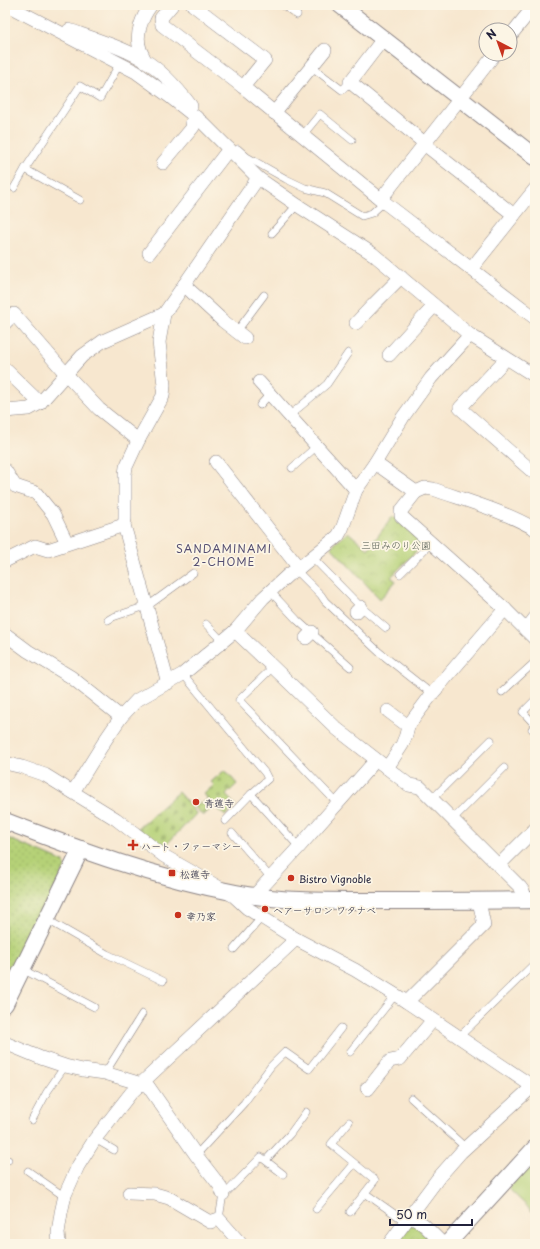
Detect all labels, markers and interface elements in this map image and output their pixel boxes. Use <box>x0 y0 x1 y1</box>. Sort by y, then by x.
north arrow <box>478 22 518 62</box>
text: N <box>482 25 500 43</box>
park label: 三田みのり公園 <box>361 537 431 552</box>
district label: SANDAMINAMI 2-CHOME <box>176 540 272 570</box>
place label: 青蓮寺 <box>204 795 234 810</box>
marker: 青蓮寺 <box>191 797 201 807</box>
place label: ハート・ファーマシー <box>141 838 241 853</box>
marker: ハート・ファーマシー <box>128 840 138 850</box>
place label: 松蓮寺 <box>180 866 210 881</box>
marker: 松蓮寺 <box>167 868 177 878</box>
place label: Bistro Vignoble <box>299 871 372 886</box>
marker: Bistro Vignoble <box>286 873 296 883</box>
place label: ヘアーサロン ワタナベ <box>273 902 376 917</box>
marker: ヘアーサロン ワタナベ <box>260 904 270 914</box>
place label: 幸乃家 <box>186 908 216 923</box>
marker: 幸乃家 <box>173 910 183 920</box>
scale bar <box>390 1201 472 1227</box>
text: 50 m <box>396 1205 427 1223</box>

